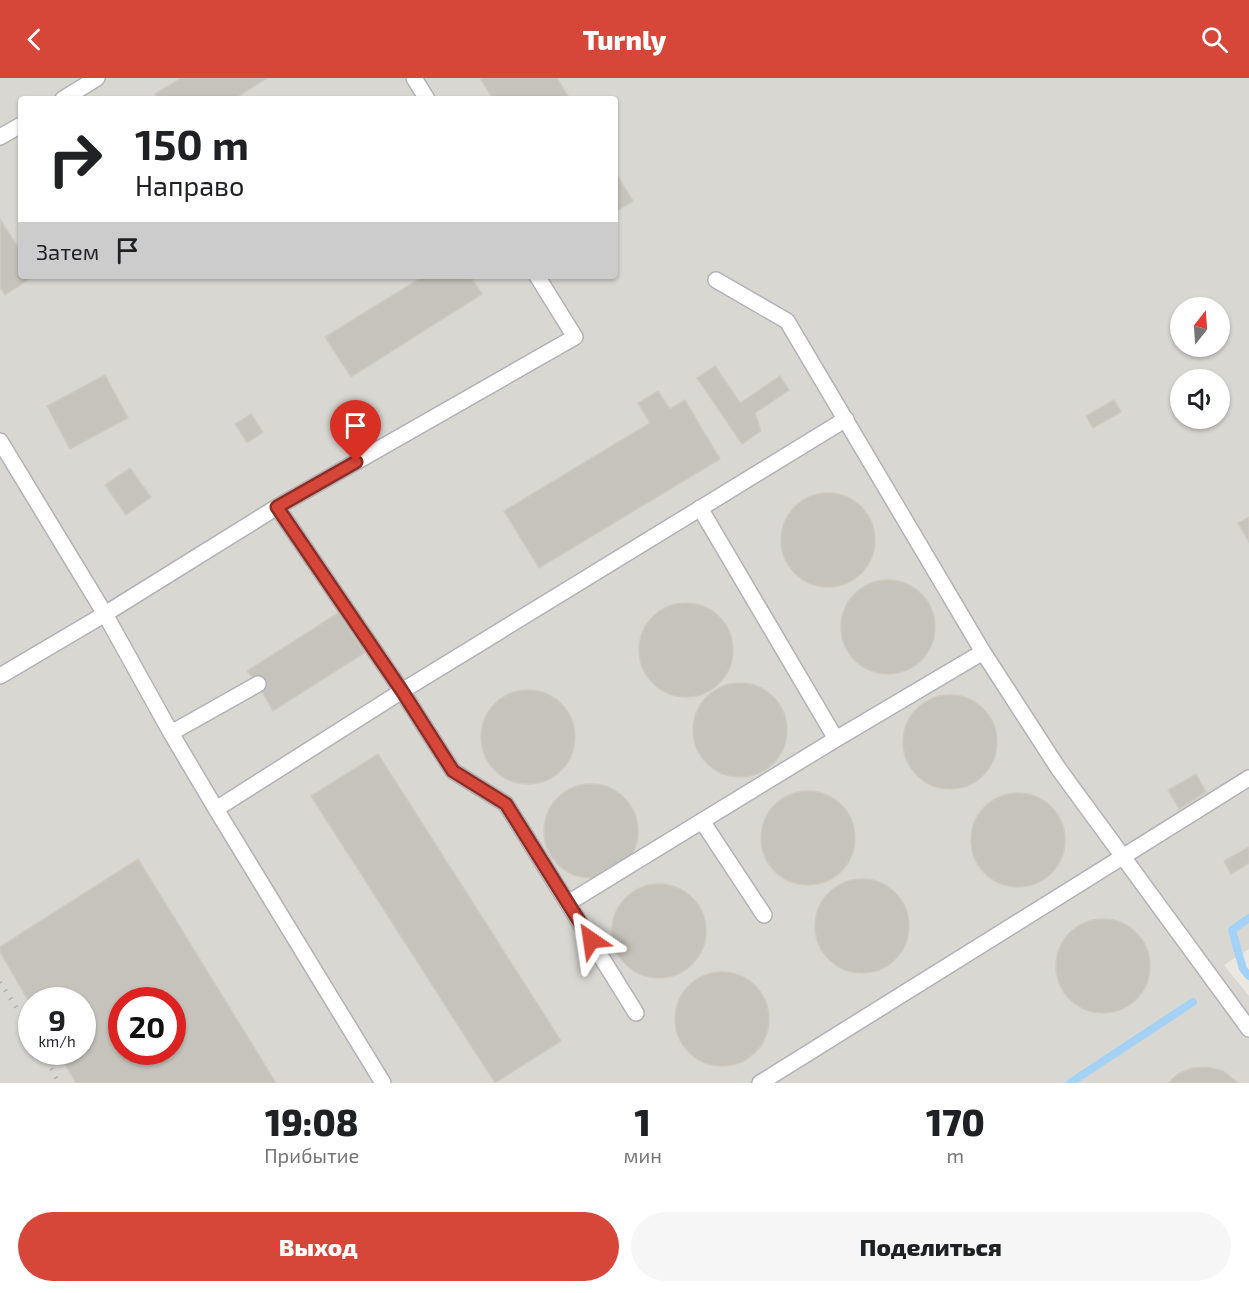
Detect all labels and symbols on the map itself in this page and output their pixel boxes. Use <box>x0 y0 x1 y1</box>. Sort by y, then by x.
north arrow <box>1170 297 1230 357</box>
pin <box>330 400 381 462</box>
position arrow <box>559 908 623 972</box>
speed limit sign: 20 <box>108 987 186 1065</box>

